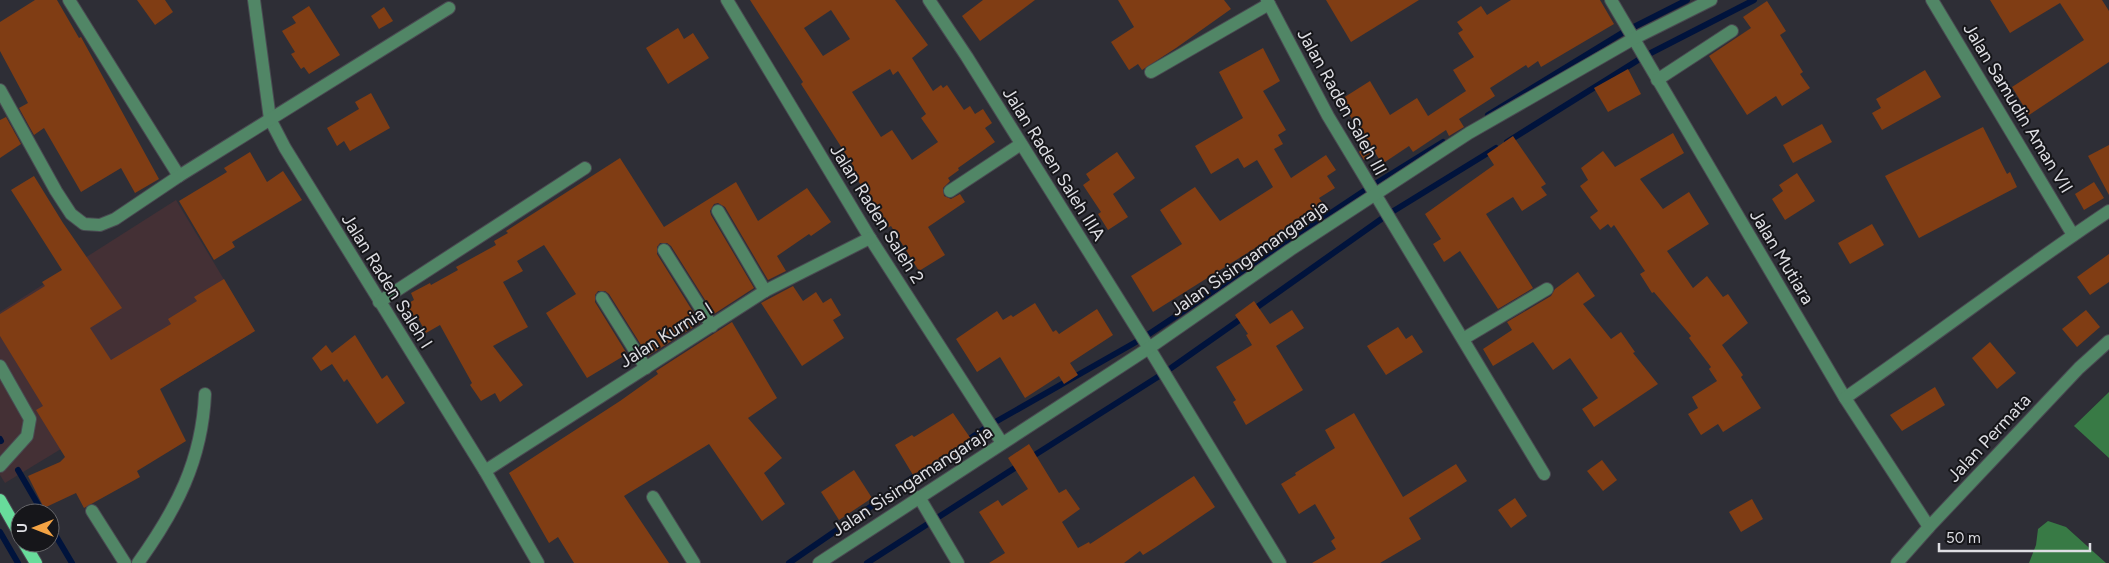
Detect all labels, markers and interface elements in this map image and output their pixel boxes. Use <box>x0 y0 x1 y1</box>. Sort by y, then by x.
street label: Jalan Samudin Aman VII <box>1959 19 2077 197</box>
street label: Jalan Raden Saleh III <box>1292 25 1392 179</box>
street label: Jalan Raden Saleh IIIA <box>998 83 1110 245</box>
street label: Jalan Raden Saleh 2 <box>825 140 929 288</box>
street label: Jalan Sisingamangaraja <box>1166 195 1332 321</box>
street label: Jalan Mutiara <box>1745 206 1819 308</box>
street label: Jalan Raden Saleh I <box>337 210 437 352</box>
street label: Jalan Kurnia I <box>615 298 717 372</box>
street label: Jalan Permata <box>1943 389 2035 487</box>
street label: Jalan Sisingamangaraja <box>827 421 997 541</box>
north arrow <box>10 503 60 553</box>
scale bar <box>1939 520 2090 552</box>
text: U <box>14 523 31 533</box>
text: 50 m <box>1946 529 1981 547</box>

